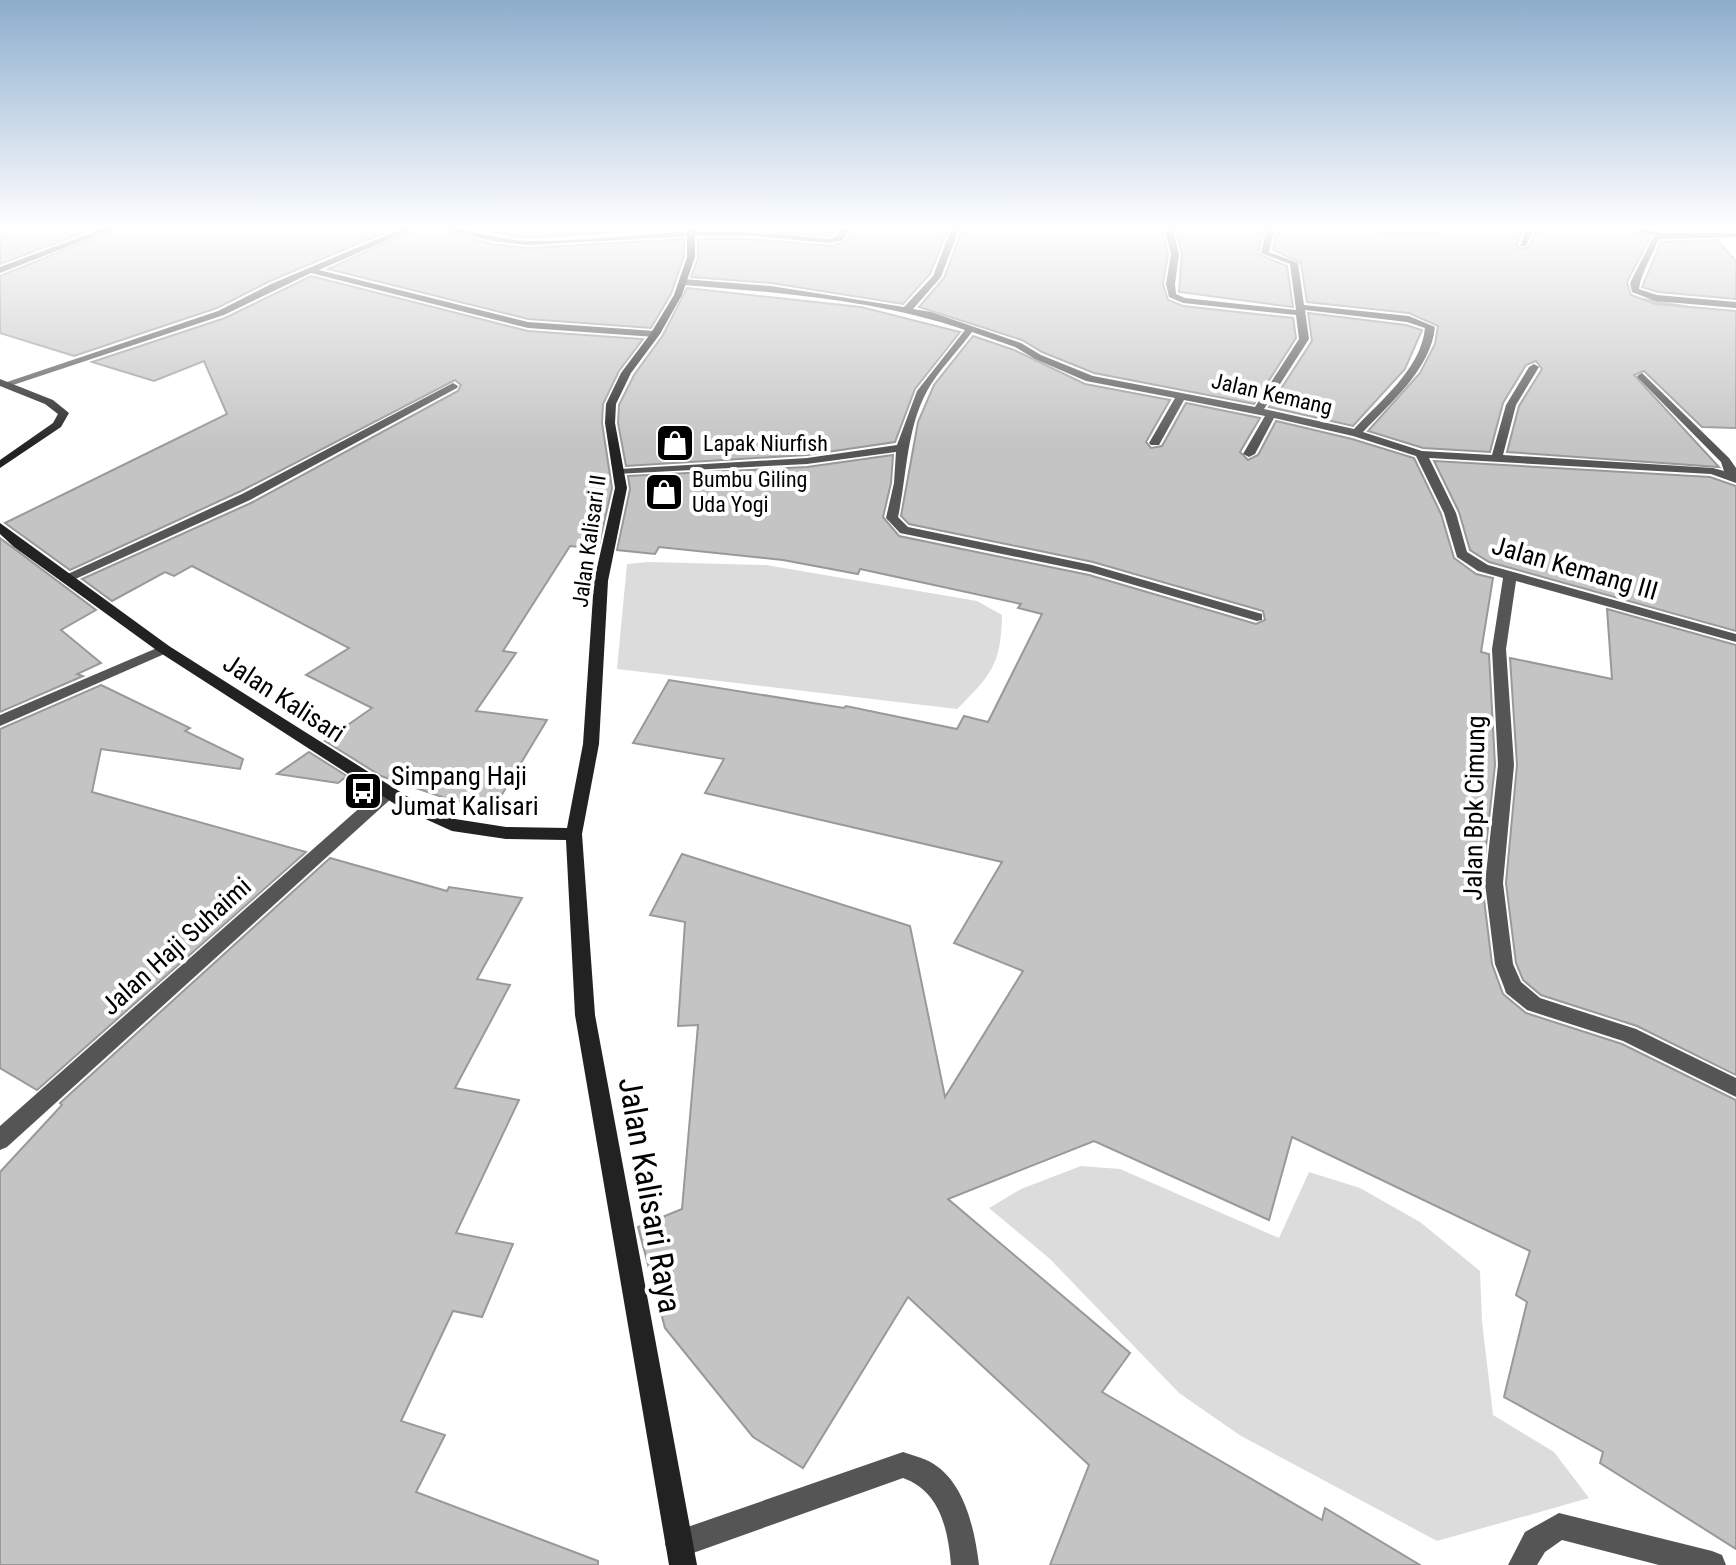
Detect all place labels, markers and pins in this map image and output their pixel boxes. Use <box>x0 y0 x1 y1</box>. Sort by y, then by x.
shop icon: Lapak Niurfish <box>654 422 696 464</box>
place label: Lapak Niurfish <box>703 431 828 456</box>
place label: Bumbu Giling Uda Yogi <box>692 467 807 517</box>
shop icon: Bumbu Giling Uda Yogi <box>643 471 685 513</box>
place label: Simpang Haji Jumat Kalisari <box>391 761 539 821</box>
bus stop icon: Simpang Haji Jumat Kalisari <box>342 770 384 812</box>

